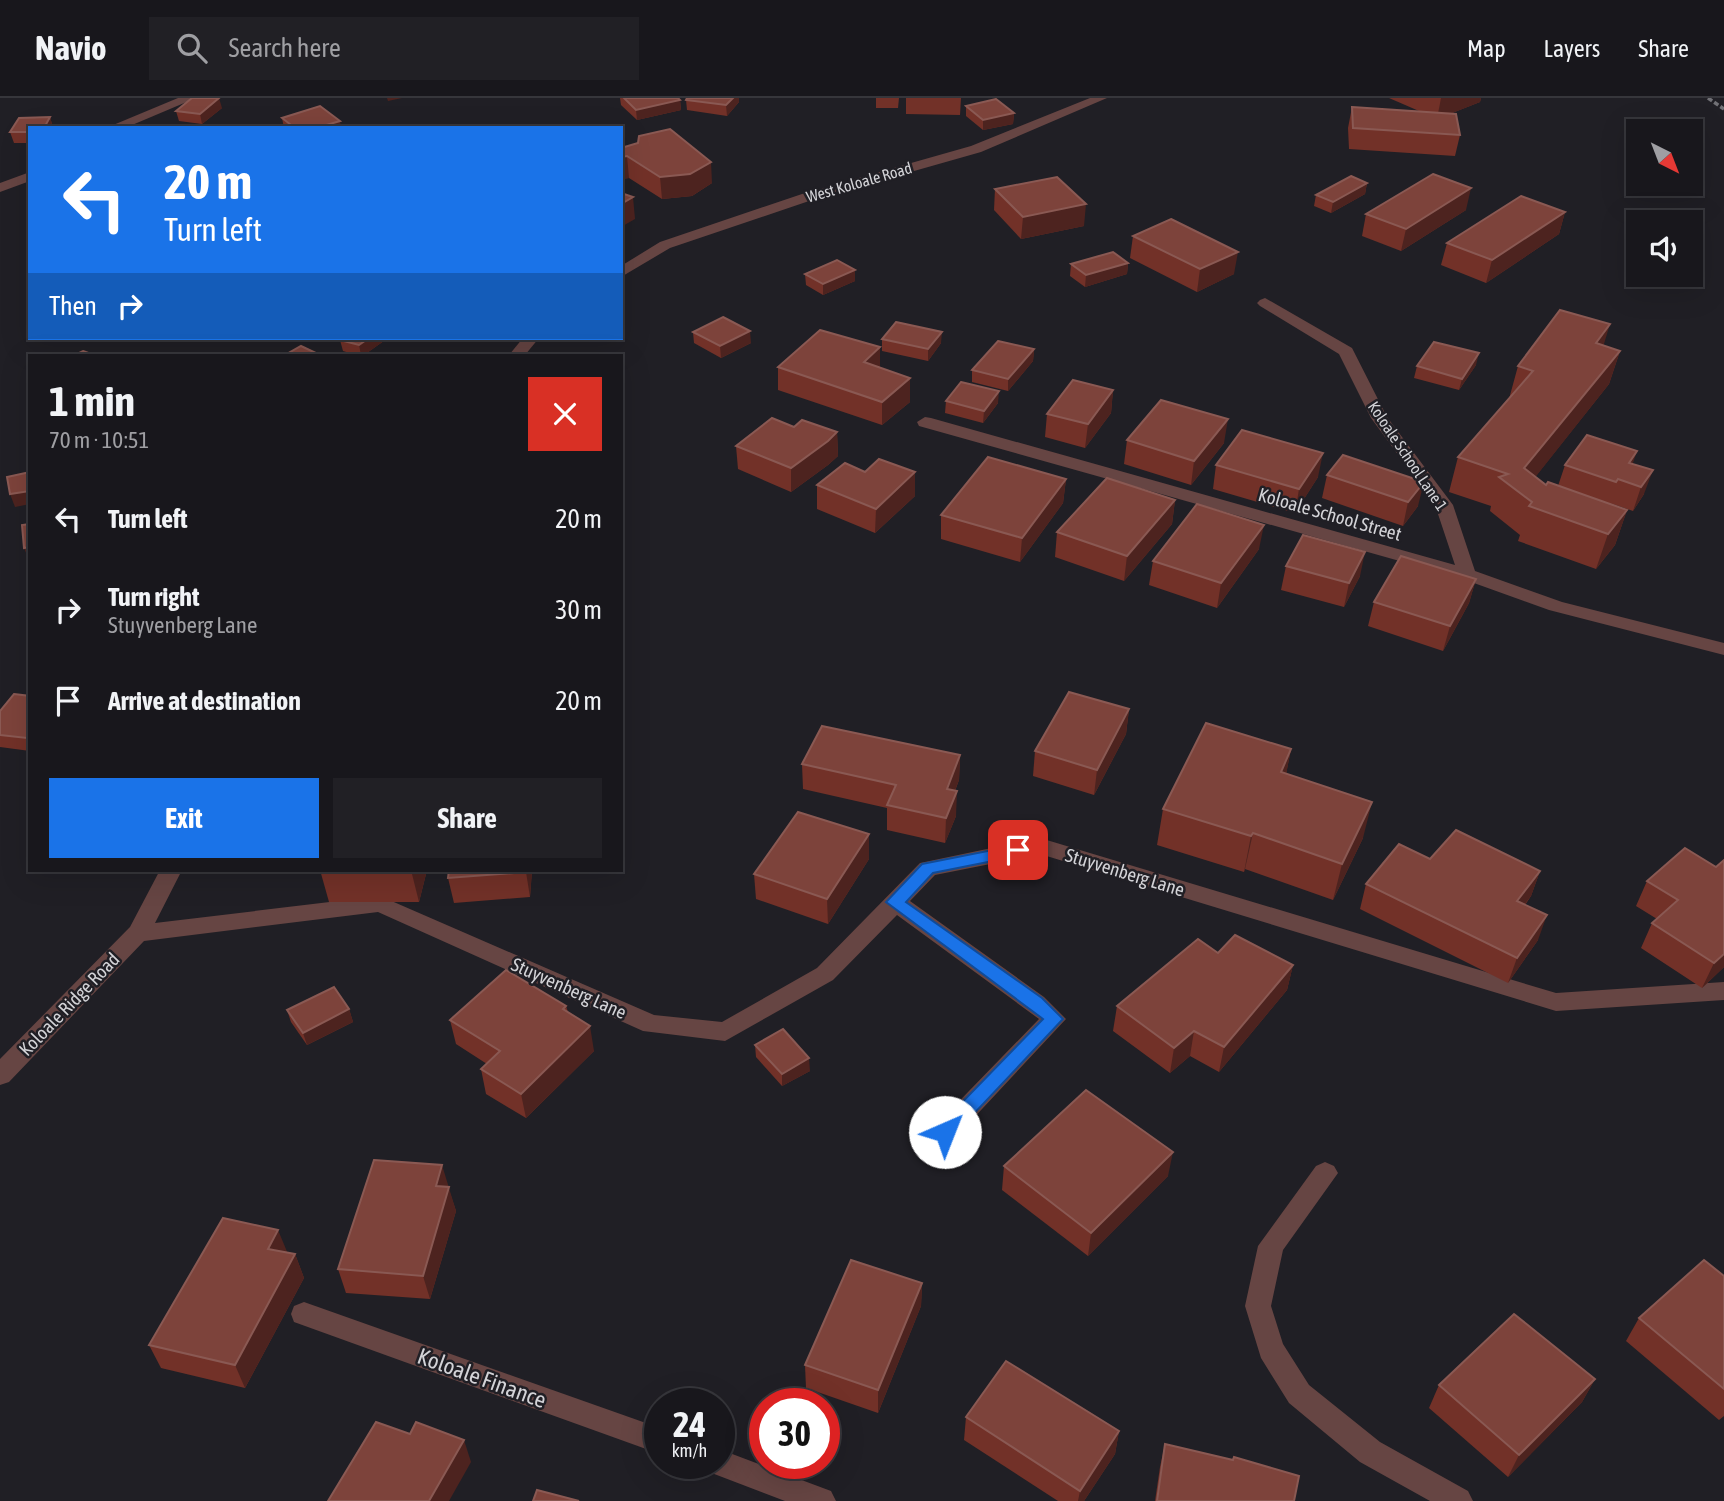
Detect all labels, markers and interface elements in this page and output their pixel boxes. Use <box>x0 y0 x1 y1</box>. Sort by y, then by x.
search box <box>149 17 639 80</box>
text: Navio <box>35 29 107 67</box>
icon: search <box>173 29 211 67</box>
text: Search here <box>229 33 341 63</box>
text: Map <box>1467 35 1506 62</box>
text: Layers <box>1544 35 1600 62</box>
text: Share <box>1638 35 1689 62</box>
north arrow <box>1626 119 1703 196</box>
map controls <box>1626 119 1703 287</box>
text: 20 m <box>164 153 252 209</box>
icon: left <box>49 154 140 245</box>
street label: West Koloale Road <box>804 158 914 206</box>
button: sound <box>1626 210 1703 287</box>
text: Turn left <box>164 211 262 248</box>
icon: right <box>111 287 149 325</box>
text: Then <box>49 291 97 321</box>
text: 1 min <box>49 377 135 425</box>
button: close <box>528 377 602 451</box>
street label: Koloale School Lane 1 <box>1365 398 1451 514</box>
text: 70 m · 10:51 <box>49 427 149 453</box>
street label: Koloale School Street <box>1256 483 1404 545</box>
icon: left <box>49 500 87 538</box>
text: Turn left <box>108 504 188 534</box>
text: 20 m <box>555 504 602 534</box>
text: Turn right <box>108 582 199 612</box>
icon: right <box>49 591 87 629</box>
text: 30 m <box>555 595 602 625</box>
text: Stuyvenberg Lane <box>108 612 257 638</box>
icon: arrive <box>49 682 87 720</box>
text: Arrive at destination <box>108 686 301 716</box>
text: 20 m <box>555 686 602 716</box>
button: Exit <box>49 778 319 858</box>
button: Share <box>333 778 602 858</box>
pin <box>988 820 1048 880</box>
icon: arrive <box>999 831 1037 869</box>
street label: Stuyvenberg Lane <box>1063 843 1187 901</box>
street label: Koloale Ridge Road <box>14 948 124 1060</box>
street label: Stuyvenberg Lane <box>508 953 630 1023</box>
position arrow <box>908 1095 982 1169</box>
street label: Koloale Finance <box>414 1343 550 1413</box>
speed limit sign: 30 <box>749 1388 840 1479</box>
text: 24 <box>673 1404 706 1444</box>
text: km/h <box>672 1440 707 1461</box>

